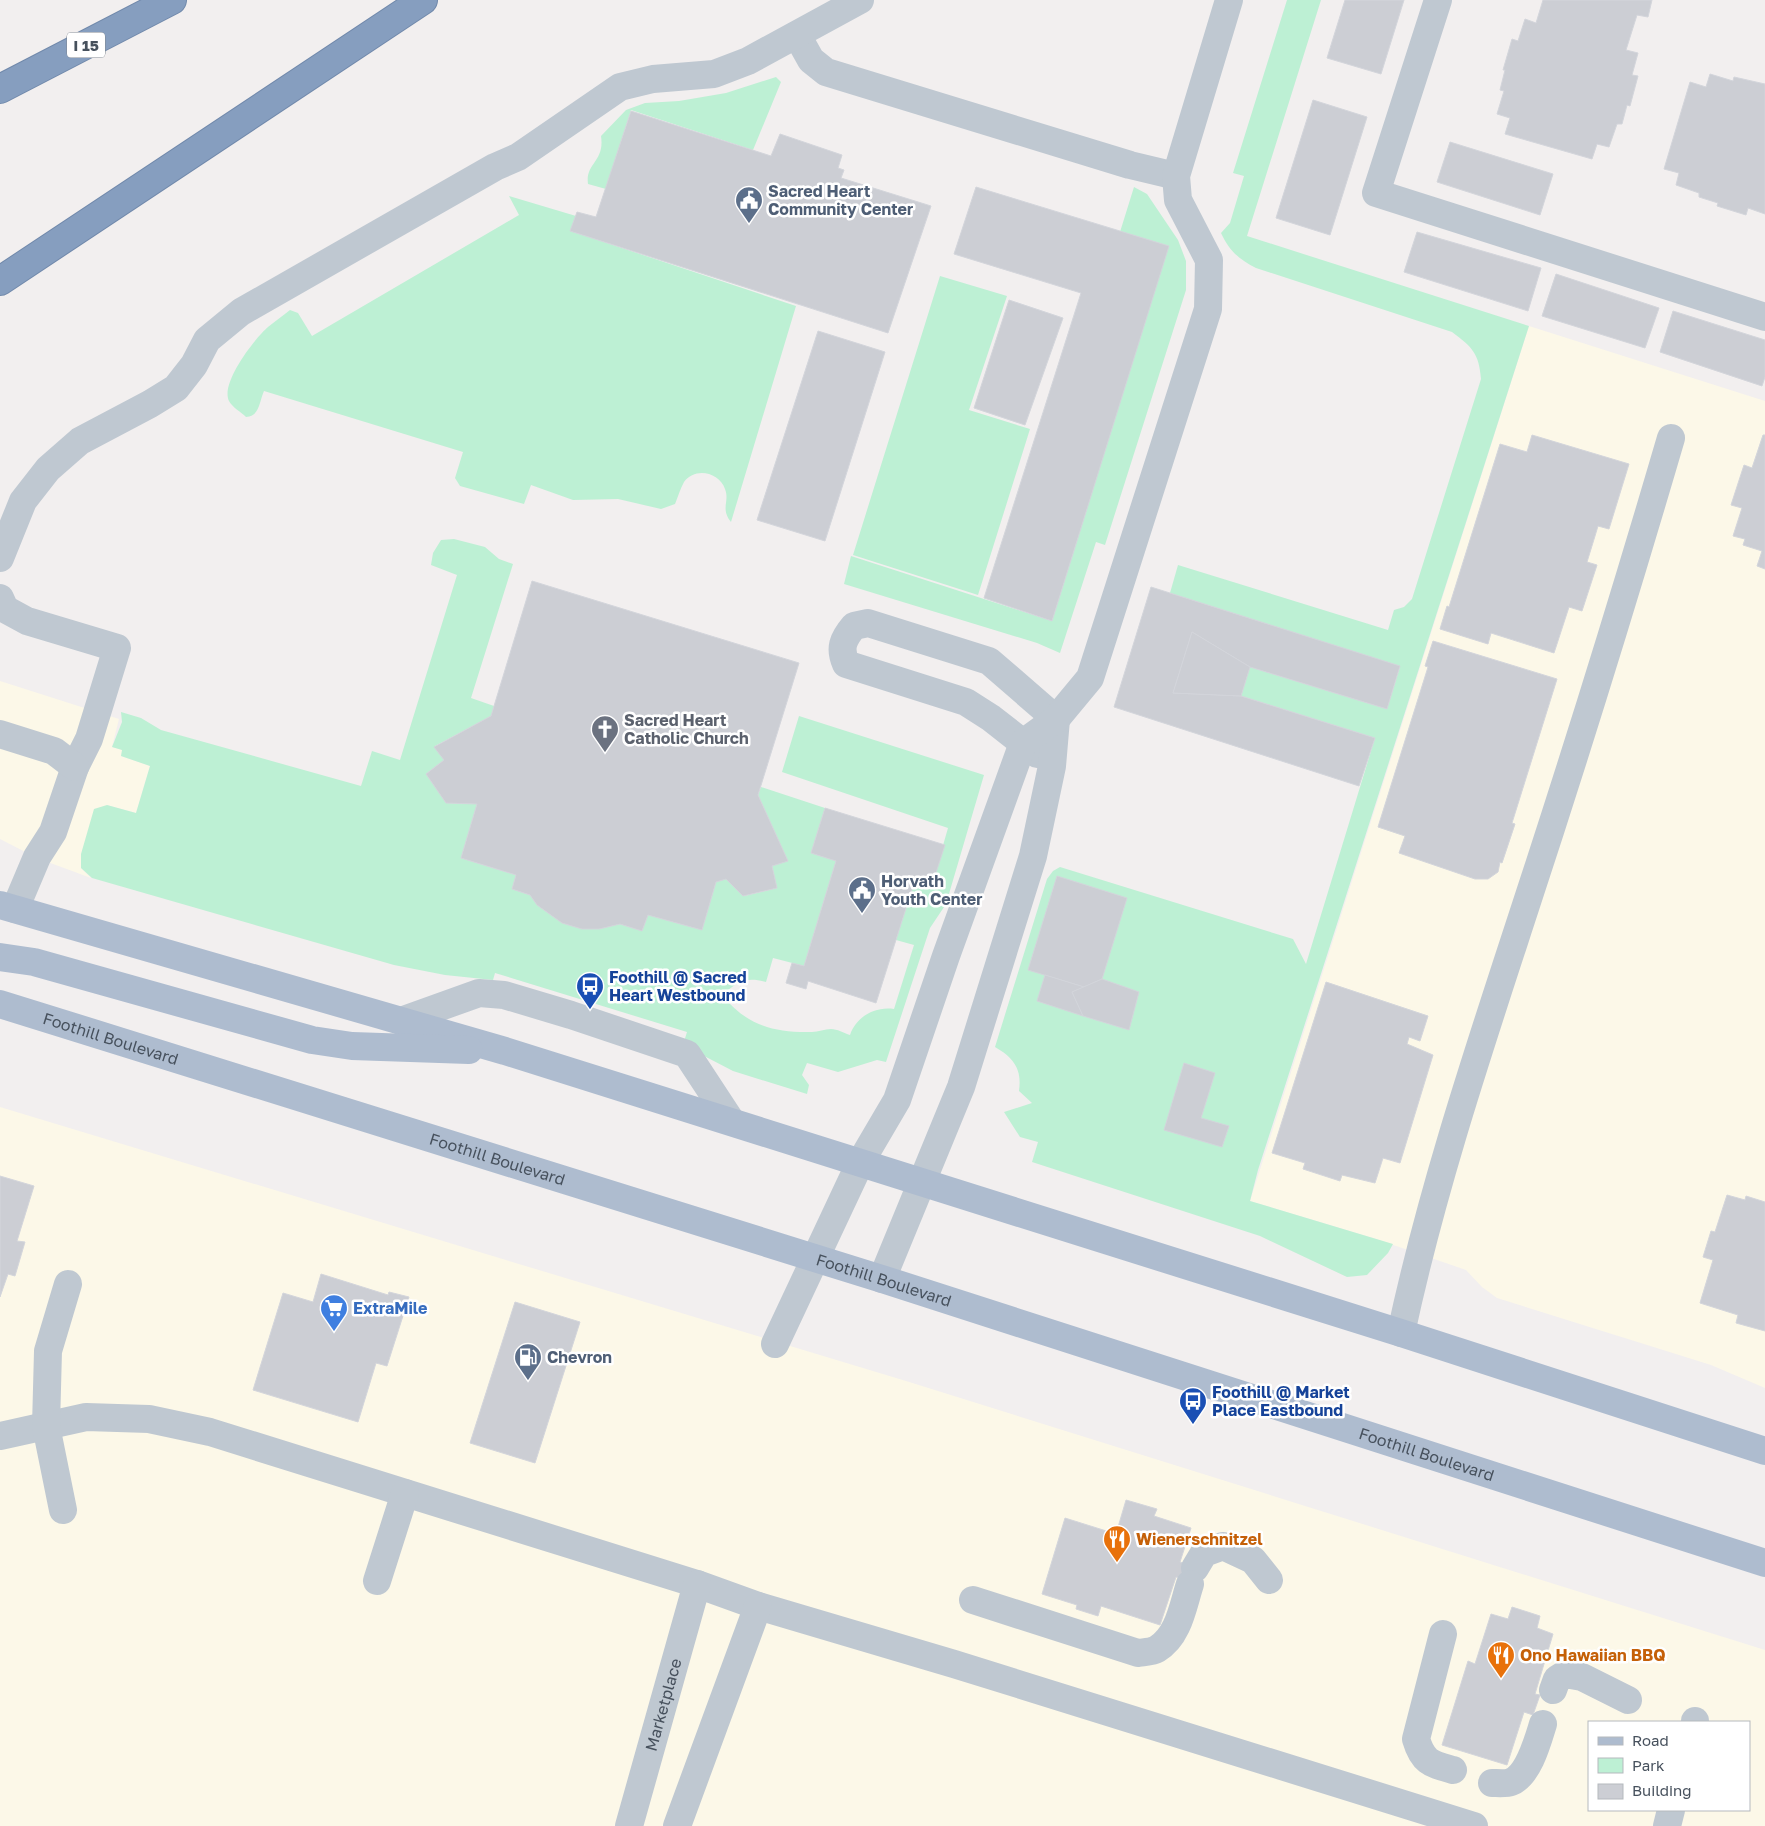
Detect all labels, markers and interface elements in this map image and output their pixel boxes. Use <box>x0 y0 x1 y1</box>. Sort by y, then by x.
road number: I 15 <box>67 32 105 58</box>
place label: Sacred Heart Community Center <box>768 181 913 219</box>
public building icon: Sacred Heart Community Center <box>734 185 764 224</box>
place label: Sacred Heart Catholic Church <box>624 710 749 748</box>
church icon: Sacred Heart Catholic Church <box>590 714 620 753</box>
place label: Horvath Youth Center <box>881 871 983 909</box>
public building icon: Horvath Youth Center <box>847 875 877 914</box>
place label: Foothill @ Sacred Heart Westbound <box>609 967 747 1005</box>
bus stop icon: Foothill @ Sacred Heart Westbound <box>575 971 605 1010</box>
street label: Foothill Boulevard <box>41 1008 181 1069</box>
street label: Foothill Boulevard <box>427 1129 568 1190</box>
street label: Foothill Boulevard <box>814 1249 954 1311</box>
supermarket icon: ExtraMile <box>319 1293 349 1332</box>
place label: ExtraMile <box>353 1298 428 1318</box>
fuel station icon: Chevron <box>513 1342 543 1381</box>
place label: Chevron <box>547 1347 612 1367</box>
place label: Foothill @ Market Place Eastbound <box>1212 1382 1350 1420</box>
bus stop icon: Foothill @ Market Place Eastbound <box>1178 1386 1208 1425</box>
street label: Foothill Boulevard <box>1357 1423 1497 1485</box>
restaurant icon: Wienerschnitzel <box>1102 1524 1132 1563</box>
place label: Wienerschnitzel <box>1136 1529 1263 1549</box>
restaurant icon: Ono Hawaiian BBQ <box>1486 1640 1516 1679</box>
place label: Ono Hawaiian BBQ <box>1520 1645 1666 1665</box>
street label: Marketplace <box>641 1656 686 1753</box>
legend <box>1588 1721 1750 1811</box>
text: Road <box>1632 1731 1669 1749</box>
text: Park <box>1632 1756 1665 1774</box>
text: Building <box>1632 1781 1692 1799</box>

